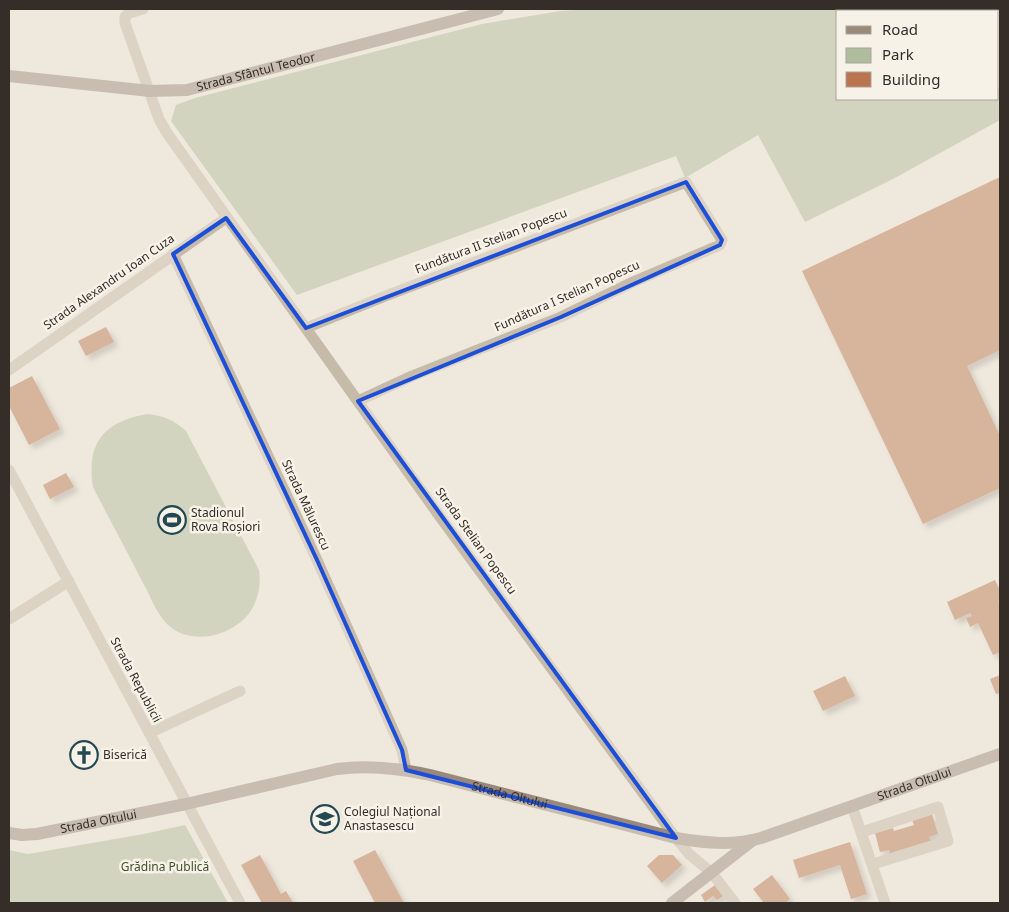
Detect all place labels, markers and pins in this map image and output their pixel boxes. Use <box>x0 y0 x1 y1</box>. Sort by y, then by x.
place label: Stadionul Rova Roșiori <box>191 504 260 535</box>
sports icon: Stadionul Rova Roșiori <box>157 505 187 535</box>
church icon: Biserică <box>69 740 99 770</box>
place label: Biserică <box>103 746 147 763</box>
place label: Colegiul Național Anastasescu <box>344 803 441 834</box>
school or university icon: Colegiul Național Anastasescu <box>310 804 340 834</box>

